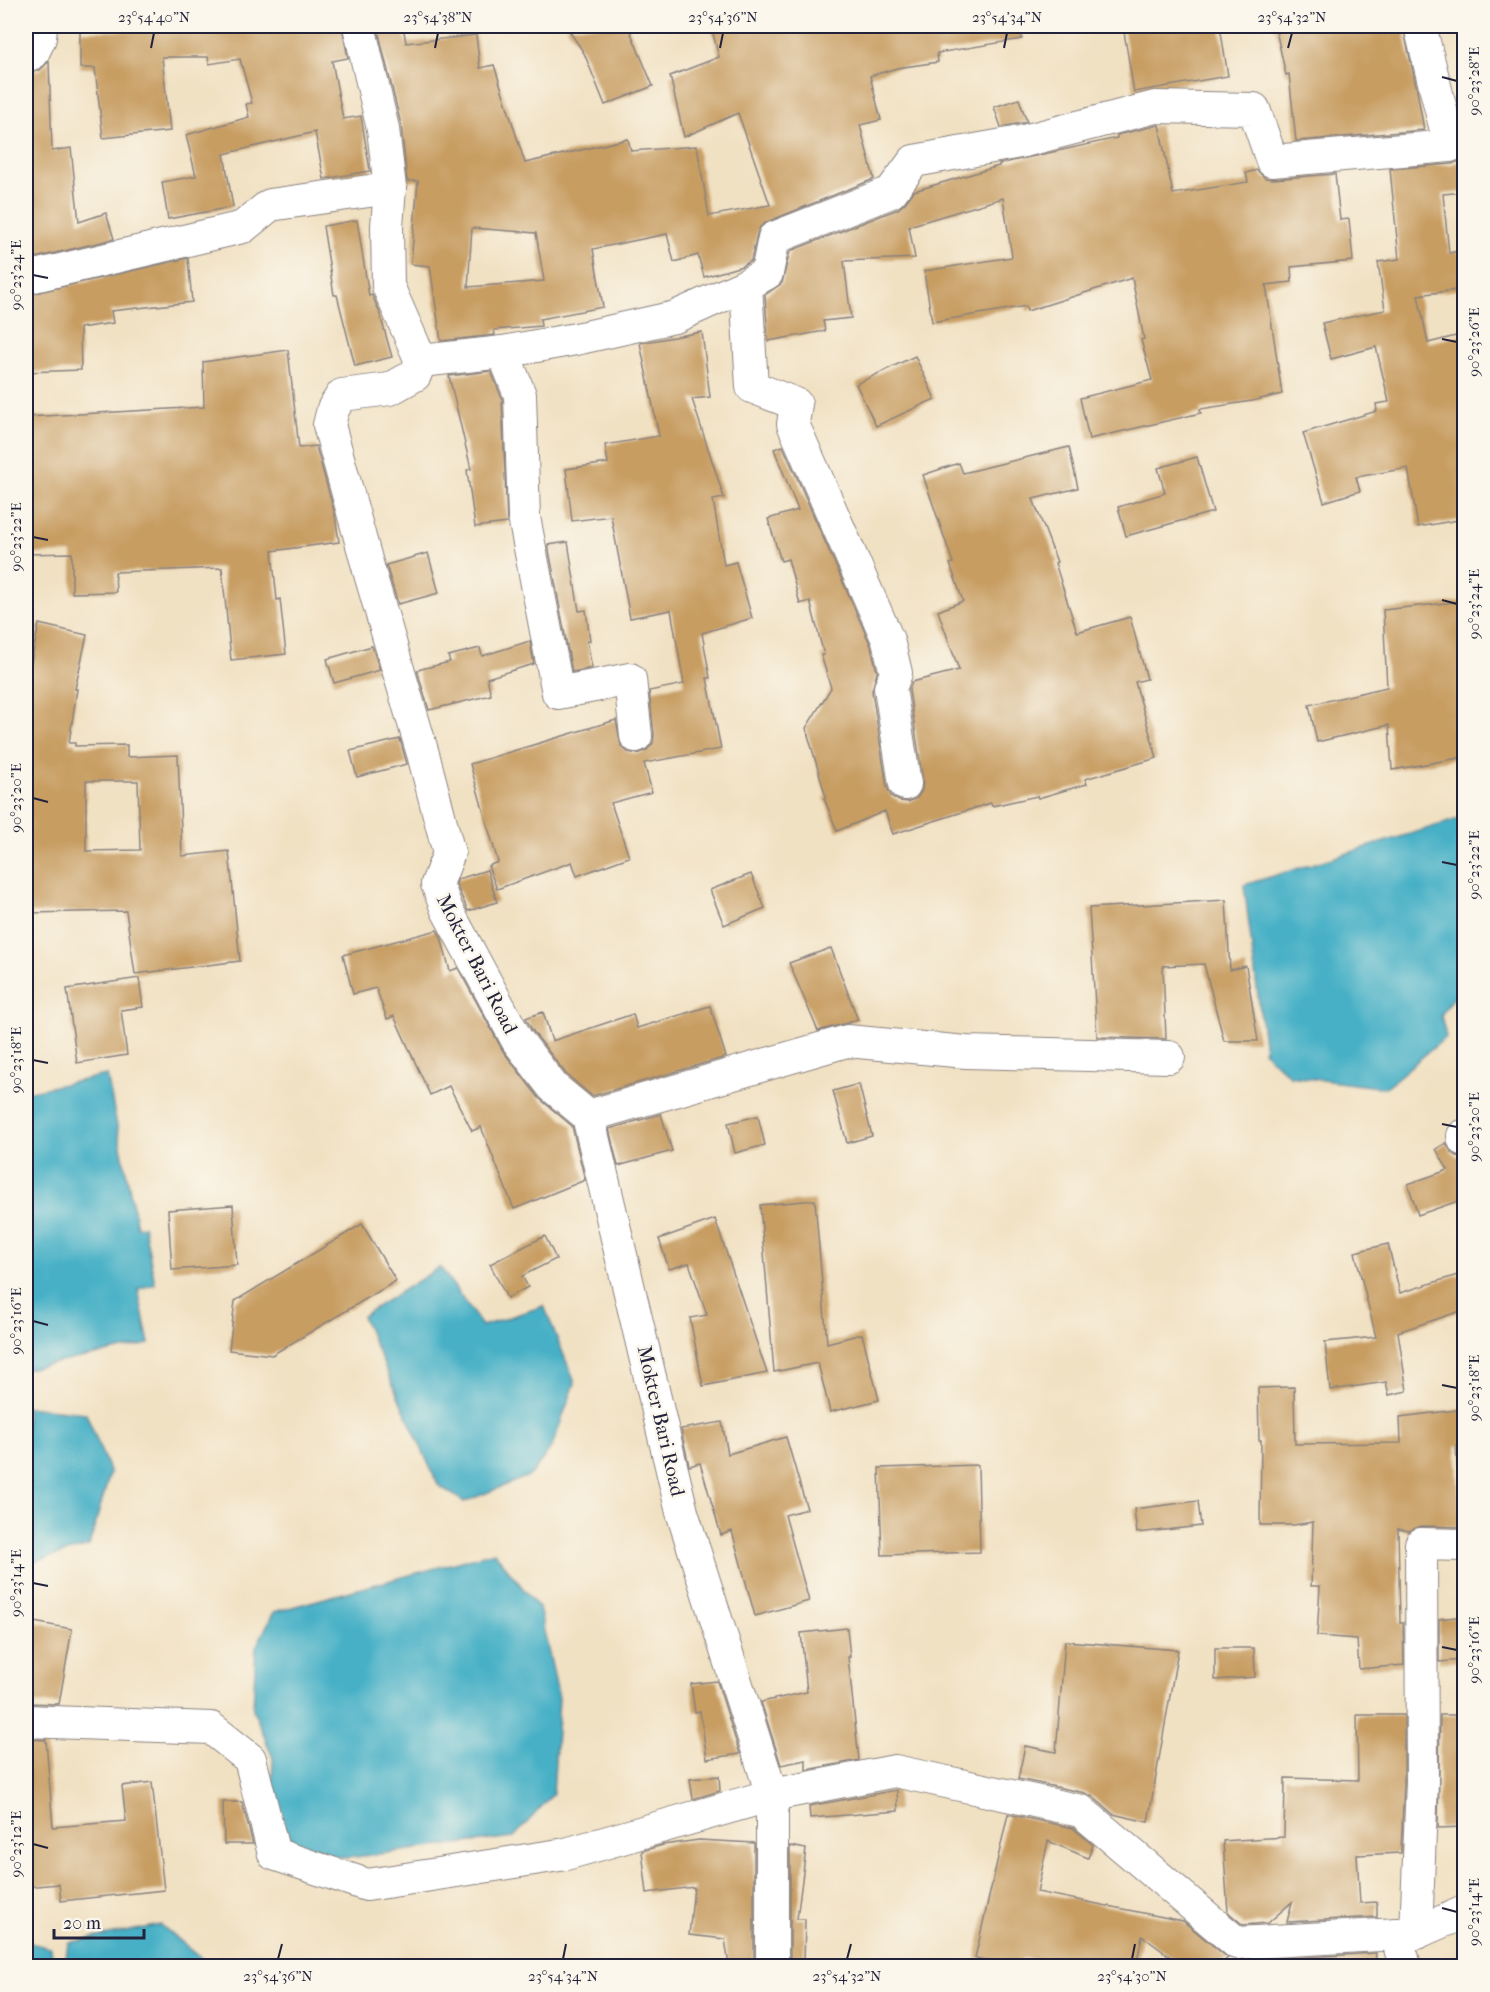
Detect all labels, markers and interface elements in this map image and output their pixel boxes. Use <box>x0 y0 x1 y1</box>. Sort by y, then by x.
text: 23°54'40"N <box>118 8 191 26</box>
text: 23°54'38"N <box>404 8 473 26</box>
text: 23°54'36"N <box>688 8 758 26</box>
text: 23°54'34"N <box>972 8 1043 26</box>
text: 23°54'32"N <box>1258 8 1327 26</box>
text: 90°23'28"E <box>1465 47 1483 115</box>
text: 90°23'24"E <box>7 240 25 310</box>
text: 90°23'26"E <box>1465 307 1483 377</box>
text: 90°23'22"E <box>7 502 25 572</box>
text: 90°23'24"E <box>1465 569 1483 639</box>
text: 90°23'20"E <box>7 763 25 833</box>
text: 90°23'22"E <box>1465 830 1483 900</box>
street label: Mokter Bari Road <box>432 890 523 1039</box>
text: 90°23'18"E <box>7 1027 25 1093</box>
text: 90°23'20"E <box>1465 1092 1483 1162</box>
text: 90°23'16"E <box>7 1287 25 1355</box>
street label: Mokter Bari Road <box>633 1344 690 1500</box>
text: 90°23'18"E <box>1465 1355 1483 1421</box>
text: 90°23'14"E <box>7 1549 25 1617</box>
text: 90°23'16"E <box>1465 1616 1483 1684</box>
text: 90°23'12"E <box>7 1811 25 1877</box>
text: 90°23'14"E <box>1465 1878 1483 1946</box>
scale bar <box>54 1902 144 1940</box>
text: 20 m <box>63 1913 101 1934</box>
text: 23°54'36"N <box>243 1967 313 1985</box>
text: 23°54'34"N <box>528 1967 599 1985</box>
text: 23°54'32"N <box>813 1967 882 1985</box>
text: 23°54'30"N <box>1097 1967 1167 1985</box>

